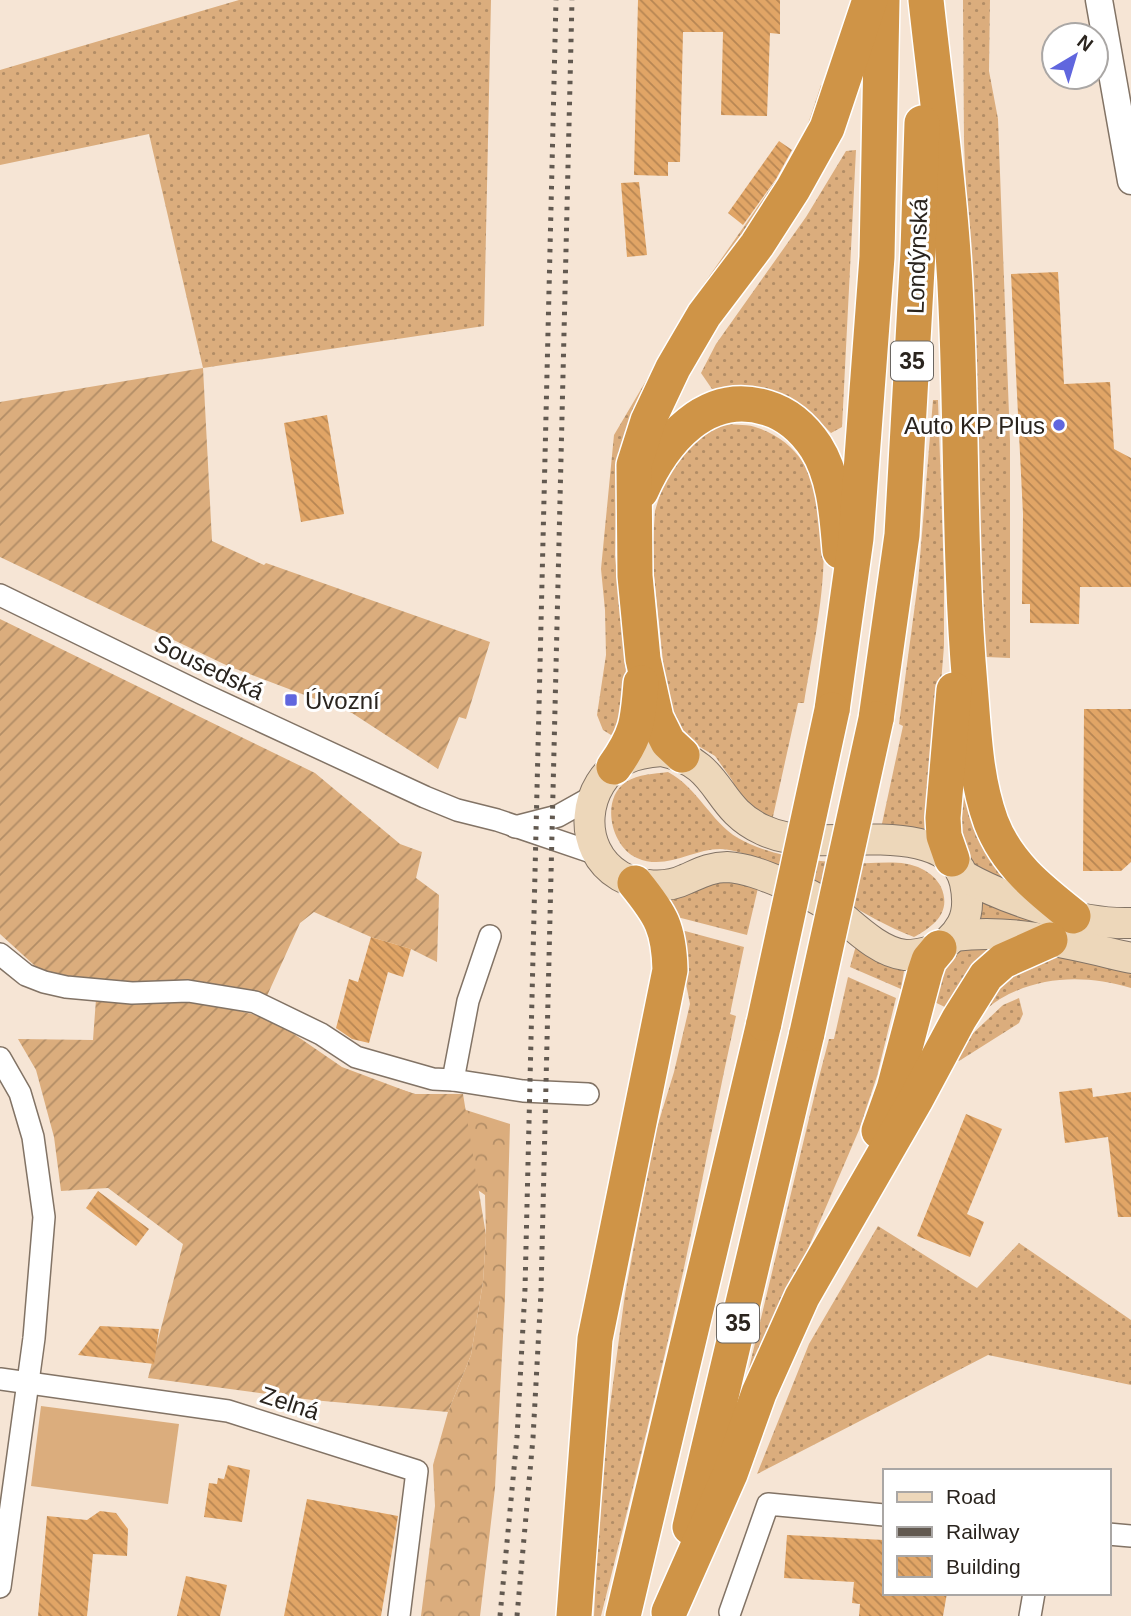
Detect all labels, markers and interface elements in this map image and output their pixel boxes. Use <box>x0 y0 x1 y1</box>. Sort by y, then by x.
north arrow <box>1040 21 1110 91</box>
text: N <box>1073 30 1097 55</box>
street label: Londýnská <box>901 197 933 314</box>
road number: 35 <box>891 342 933 380</box>
place label: Auto KP Plus <box>904 412 1045 439</box>
marker: Auto KP Plus <box>1051 417 1067 433</box>
street label: Sousedská <box>150 629 269 705</box>
place label: Úvozní <box>305 687 380 714</box>
marker: Úvozní <box>283 692 299 708</box>
road number: 35 <box>717 1304 759 1342</box>
street label: Zelná <box>257 1381 323 1425</box>
legend <box>883 1469 1110 1595</box>
text: Road <box>946 1485 996 1508</box>
text: Railway <box>946 1520 1020 1543</box>
text: Building <box>946 1555 1021 1578</box>

